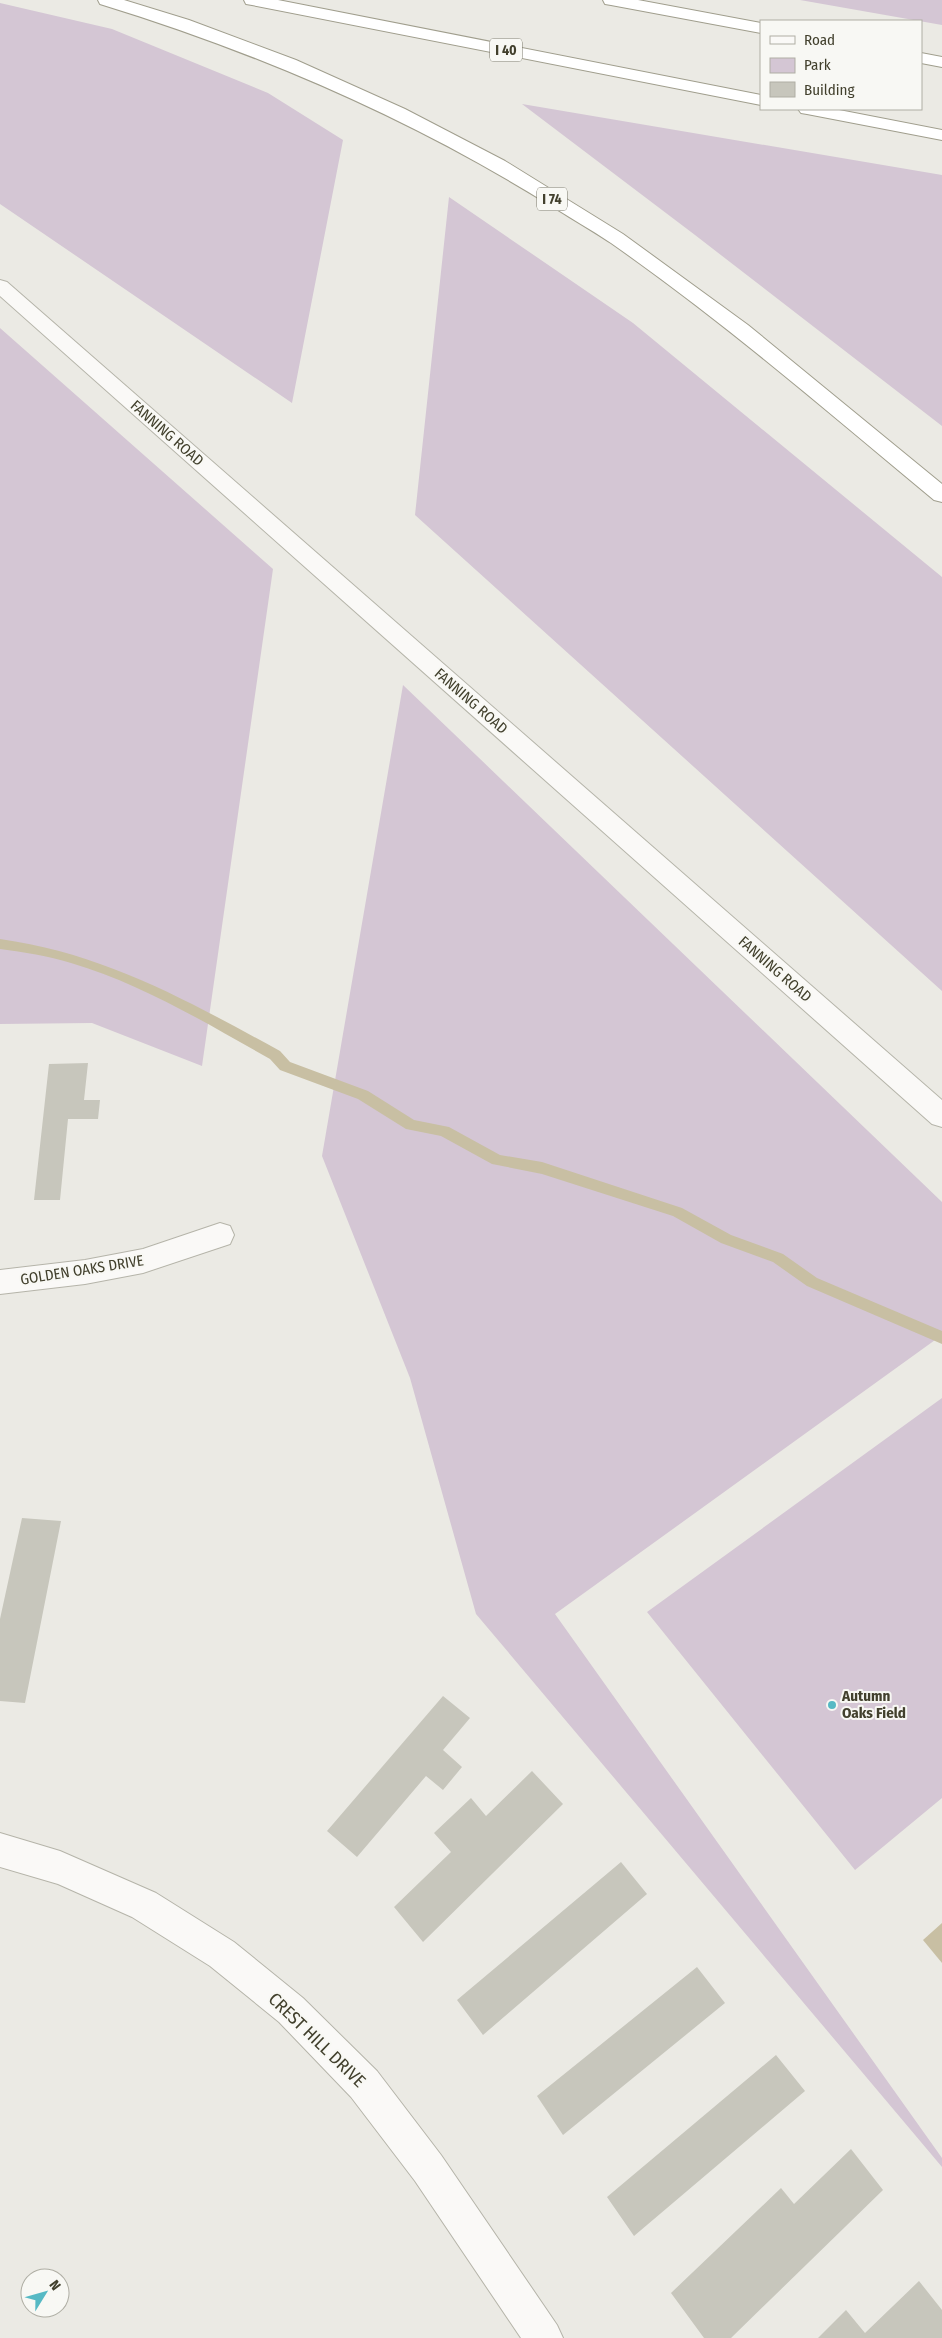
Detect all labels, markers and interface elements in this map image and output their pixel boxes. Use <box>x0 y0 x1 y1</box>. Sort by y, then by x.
legend <box>760 20 922 110</box>
text: Road <box>804 31 835 49</box>
road number: I 40 <box>490 38 522 62</box>
text: Park <box>804 56 831 74</box>
text: Building <box>804 81 855 99</box>
road number: I 74 <box>537 188 567 210</box>
street label: FANNING ROAD <box>127 396 207 470</box>
street label: FANNING ROAD <box>431 664 511 738</box>
street label: FANNING ROAD <box>735 932 815 1006</box>
street label: GOLDEN OAKS DRIVE <box>19 1251 145 1289</box>
place label: Autumn Oaks Field <box>841 1687 906 1722</box>
marker: Autumn Oaks Field <box>826 1699 838 1711</box>
street label: CREST HILL DRIVE <box>264 1988 370 2092</box>
north arrow <box>20 2268 70 2318</box>
text: N <box>46 2277 64 2294</box>

